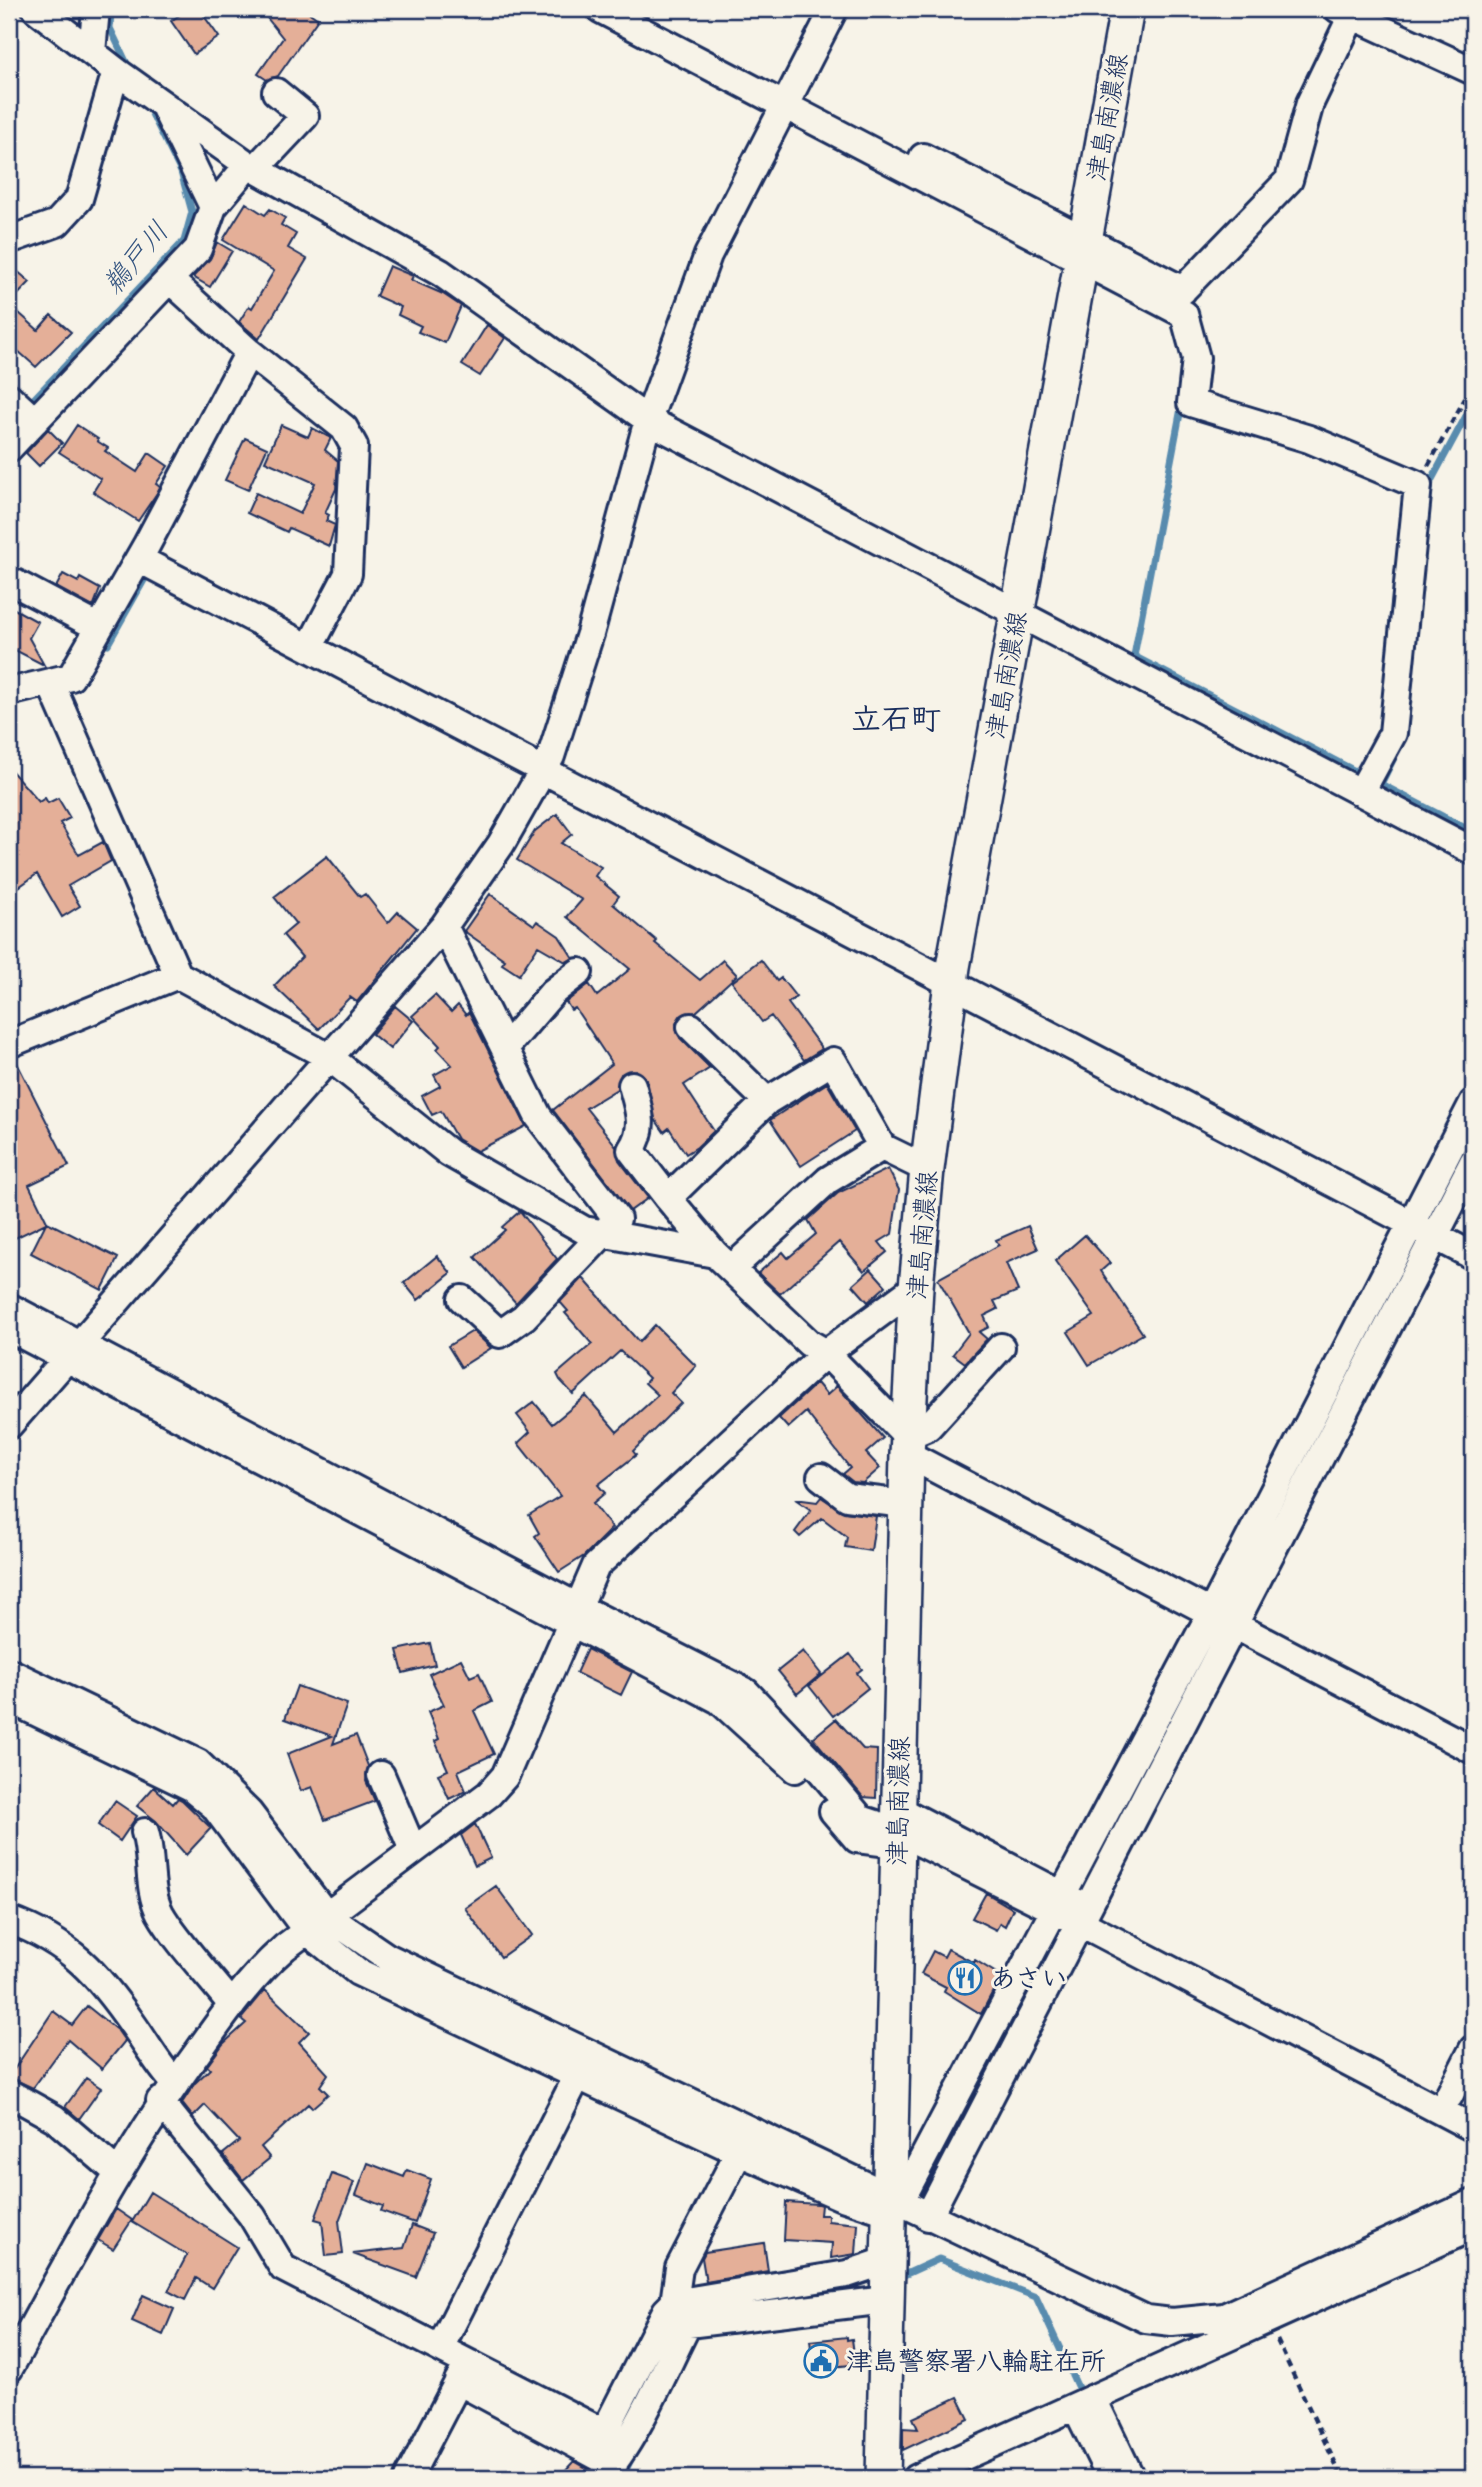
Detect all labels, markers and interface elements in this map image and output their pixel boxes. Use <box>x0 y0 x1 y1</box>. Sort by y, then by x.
street label: 津島南濃線 <box>1081 50 1140 185</box>
water label: 鵜戸川 <box>97 215 181 305</box>
street label: 津島南濃線 <box>980 608 1039 743</box>
district label: 立石町 <box>851 702 941 745</box>
street label: 津島南濃線 <box>901 1169 950 1302</box>
street label: 津島南濃線 <box>882 1736 921 1866</box>
restaurant icon: あさい <box>946 1959 984 1997</box>
place label: あさい <box>990 1963 1067 2000</box>
public building icon: 津島警察署八輪駐在所 <box>802 2342 840 2380</box>
place label: 津島警察署八輪駐在所 <box>846 2346 1106 2383</box>

